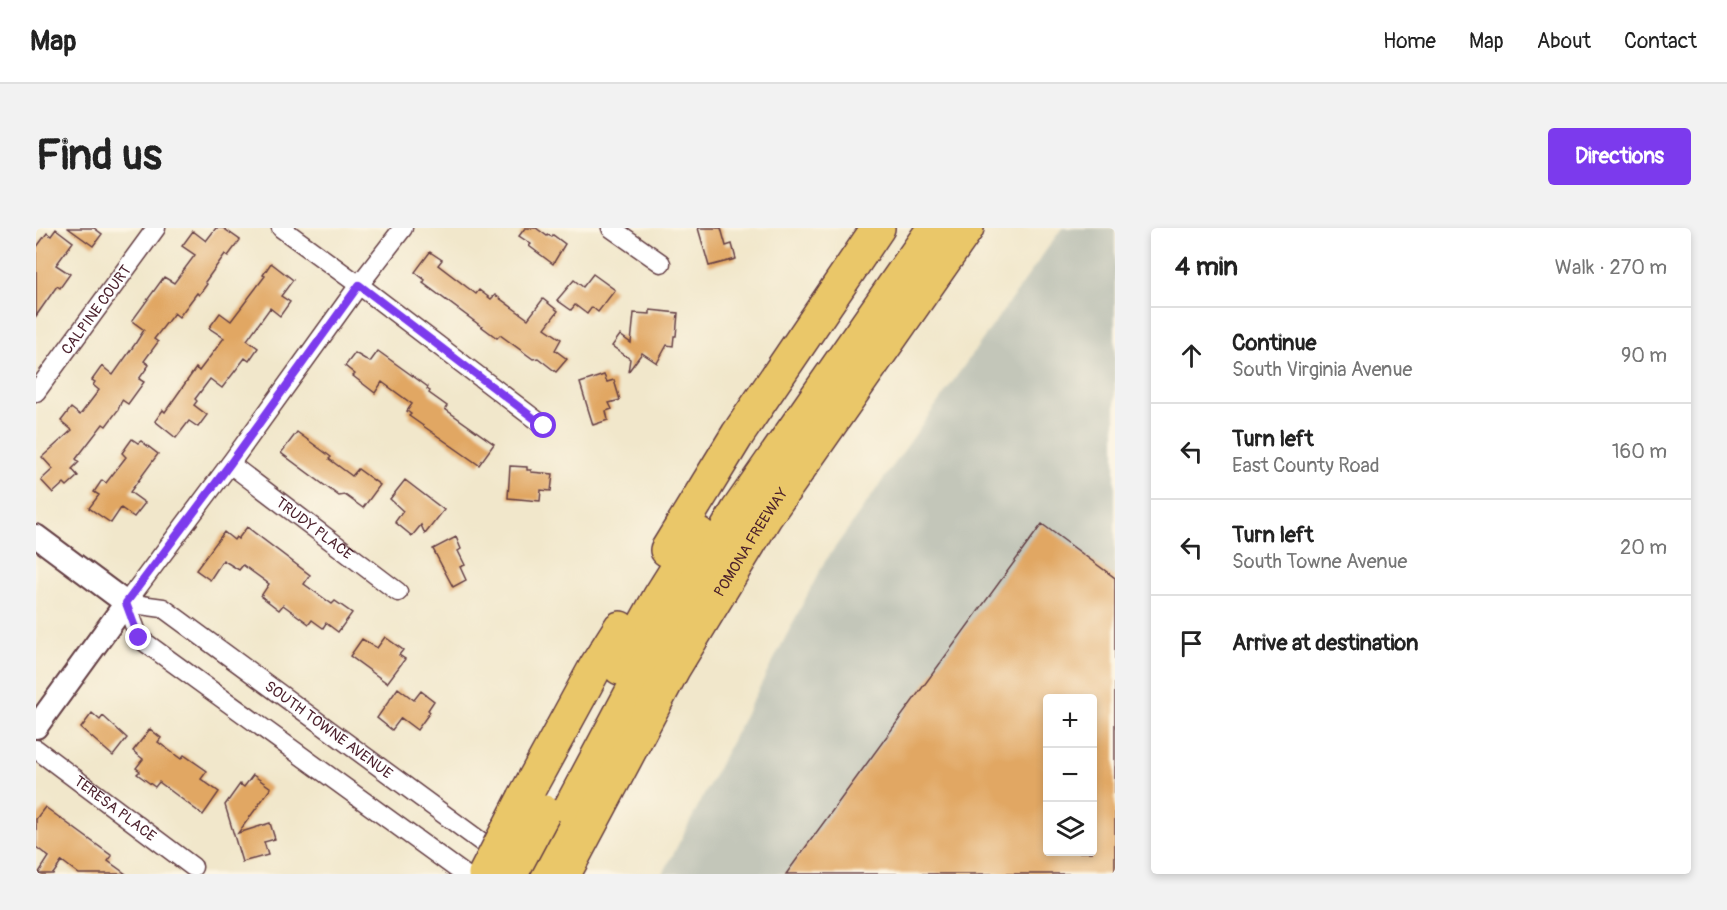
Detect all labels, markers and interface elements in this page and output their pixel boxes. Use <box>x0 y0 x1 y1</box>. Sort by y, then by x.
text: Map <box>30 24 76 59</box>
text: Home <box>1383 28 1436 55</box>
text: Map <box>1469 28 1504 55</box>
text: About <box>1537 28 1591 55</box>
text: Contact <box>1624 28 1697 55</box>
button: Directions <box>1548 128 1691 185</box>
text: Find us <box>36 130 162 182</box>
text: 4 min <box>1175 251 1238 283</box>
text: Walk · 270 m <box>1555 255 1667 280</box>
street label: CALPINE COURT <box>57 261 135 358</box>
text: Continue <box>1232 329 1316 357</box>
icon: ahead <box>1175 339 1208 372</box>
text: 90 m <box>1621 343 1667 368</box>
text: South Virginia Avenue <box>1232 357 1412 382</box>
route start <box>530 412 556 438</box>
text: Turn left <box>1232 425 1314 453</box>
icon: left <box>1175 435 1208 468</box>
text: 160 m <box>1612 439 1667 464</box>
text: East County Road <box>1232 453 1380 478</box>
street label: POMONA FREEWAY <box>710 484 792 600</box>
street label: TRUDY PLACE <box>272 493 357 564</box>
text: Turn left <box>1232 521 1314 549</box>
icon: left <box>1175 531 1208 564</box>
text: 20 m <box>1620 535 1667 560</box>
text: South Towne Avenue <box>1232 549 1407 574</box>
route end <box>125 624 151 650</box>
icon: arrive <box>1175 627 1208 660</box>
text: Arrive at destination <box>1232 629 1418 657</box>
street label: SOUTH TOWNE AVENUE <box>261 677 397 783</box>
map controls <box>1043 694 1097 856</box>
button: + <box>1043 694 1097 748</box>
button: − <box>1043 748 1097 802</box>
street label: TERESA PLACE <box>70 771 160 846</box>
button: layers <box>1043 802 1097 856</box>

